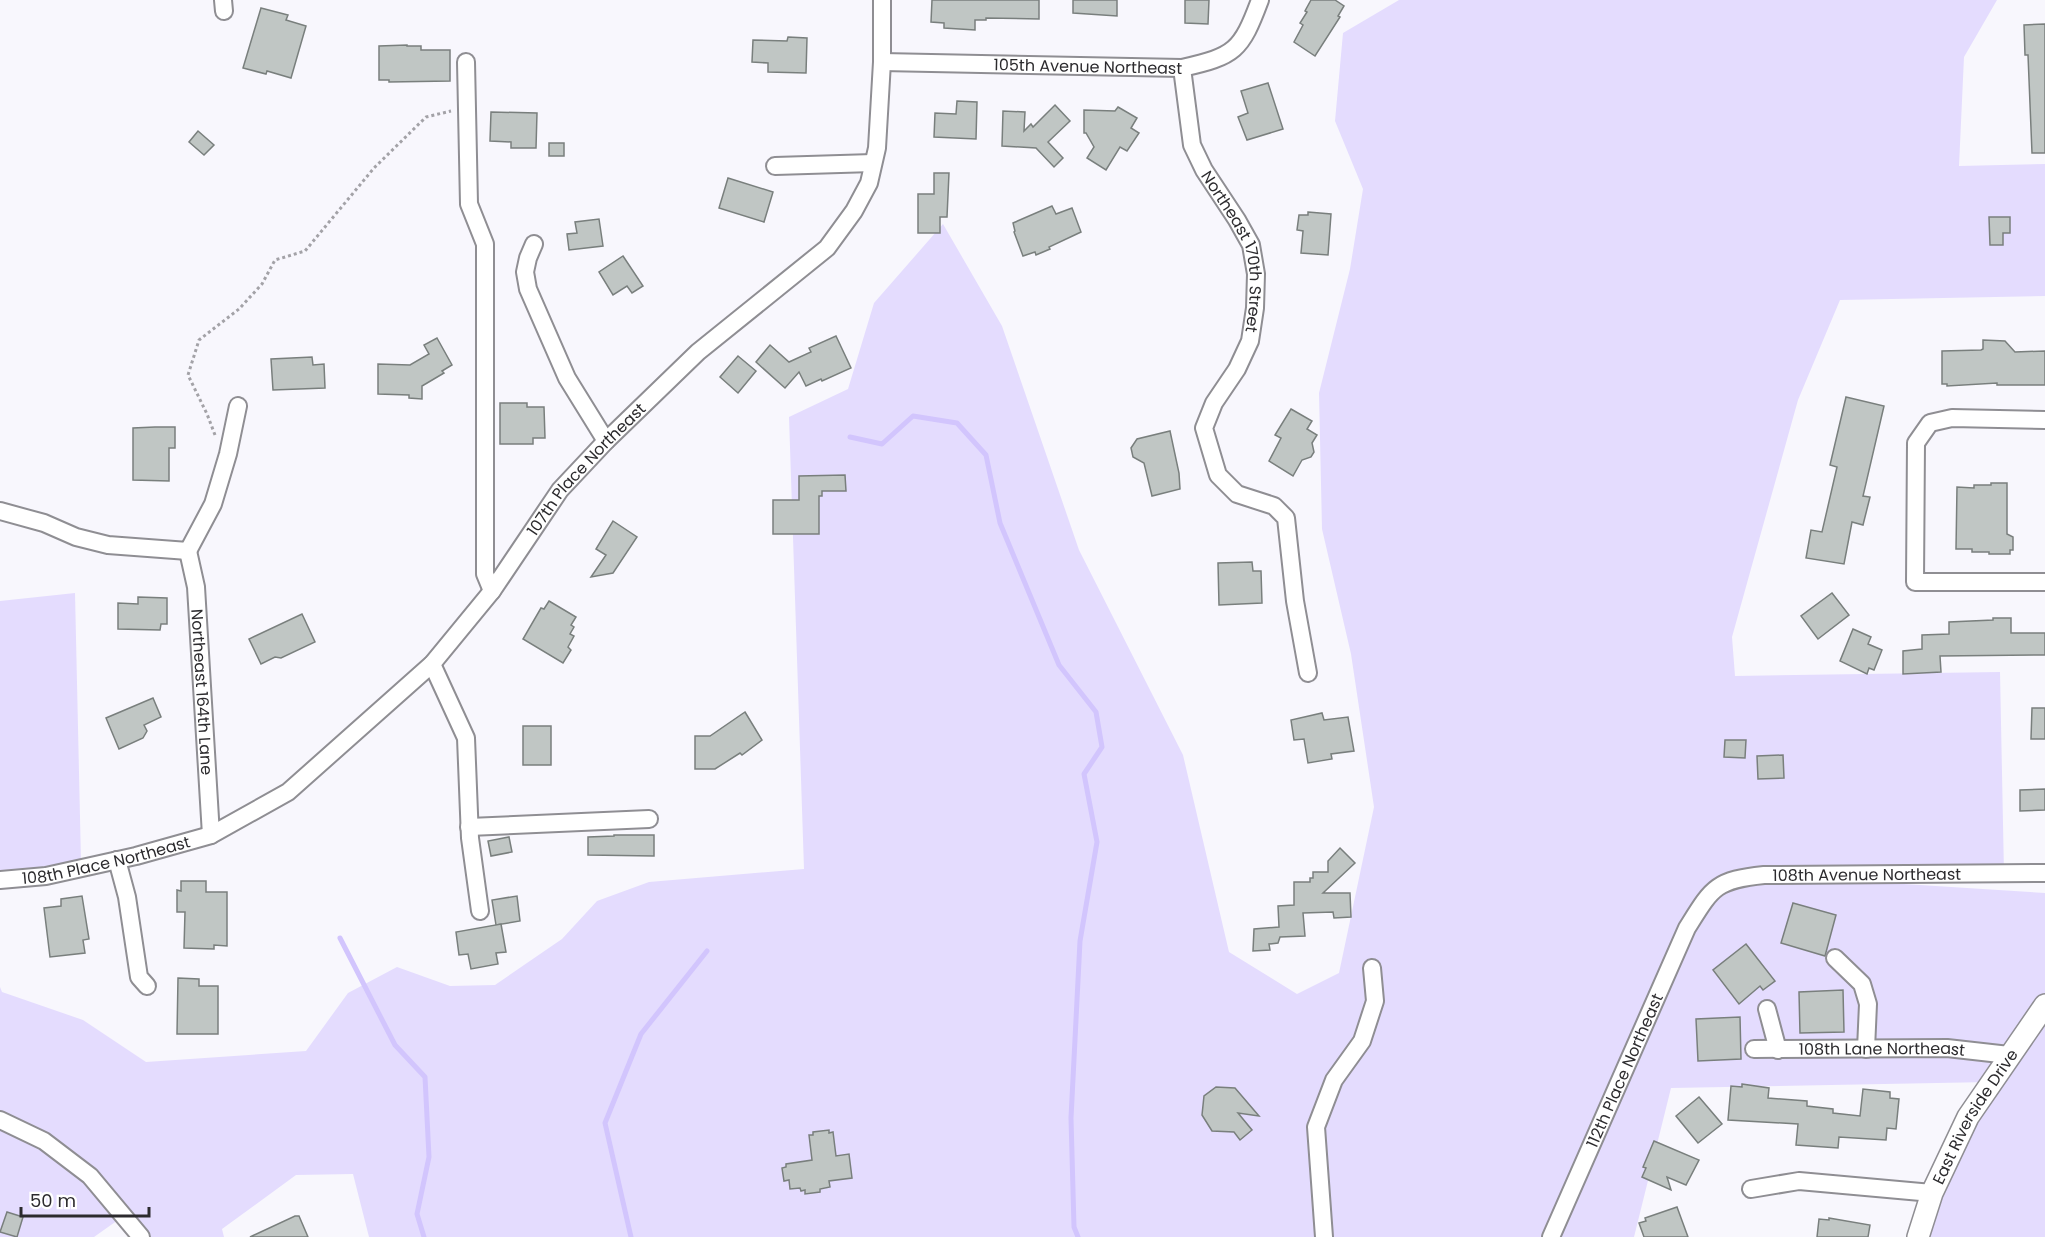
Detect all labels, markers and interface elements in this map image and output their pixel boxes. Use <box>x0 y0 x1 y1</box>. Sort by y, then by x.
street label: 105th Avenue Northeast <box>993 53 1183 80</box>
street label: Northeast 170th Street <box>1196 166 1268 334</box>
street label: 107th Place Northeast <box>521 397 651 540</box>
street label: Northeast 164th Lane <box>186 608 219 776</box>
street label: 108th Place Northeast <box>21 830 193 890</box>
street label: 108th Avenue Northeast <box>1772 862 1961 886</box>
street label: 112th Place Northeast <box>1580 990 1668 1151</box>
street label: 108th Lane Northeast <box>1799 1036 1967 1061</box>
street label: East Riverside Drive <box>1926 1044 2023 1188</box>
scale bar <box>21 1180 148 1218</box>
text: 50 m <box>30 1188 76 1213</box>

